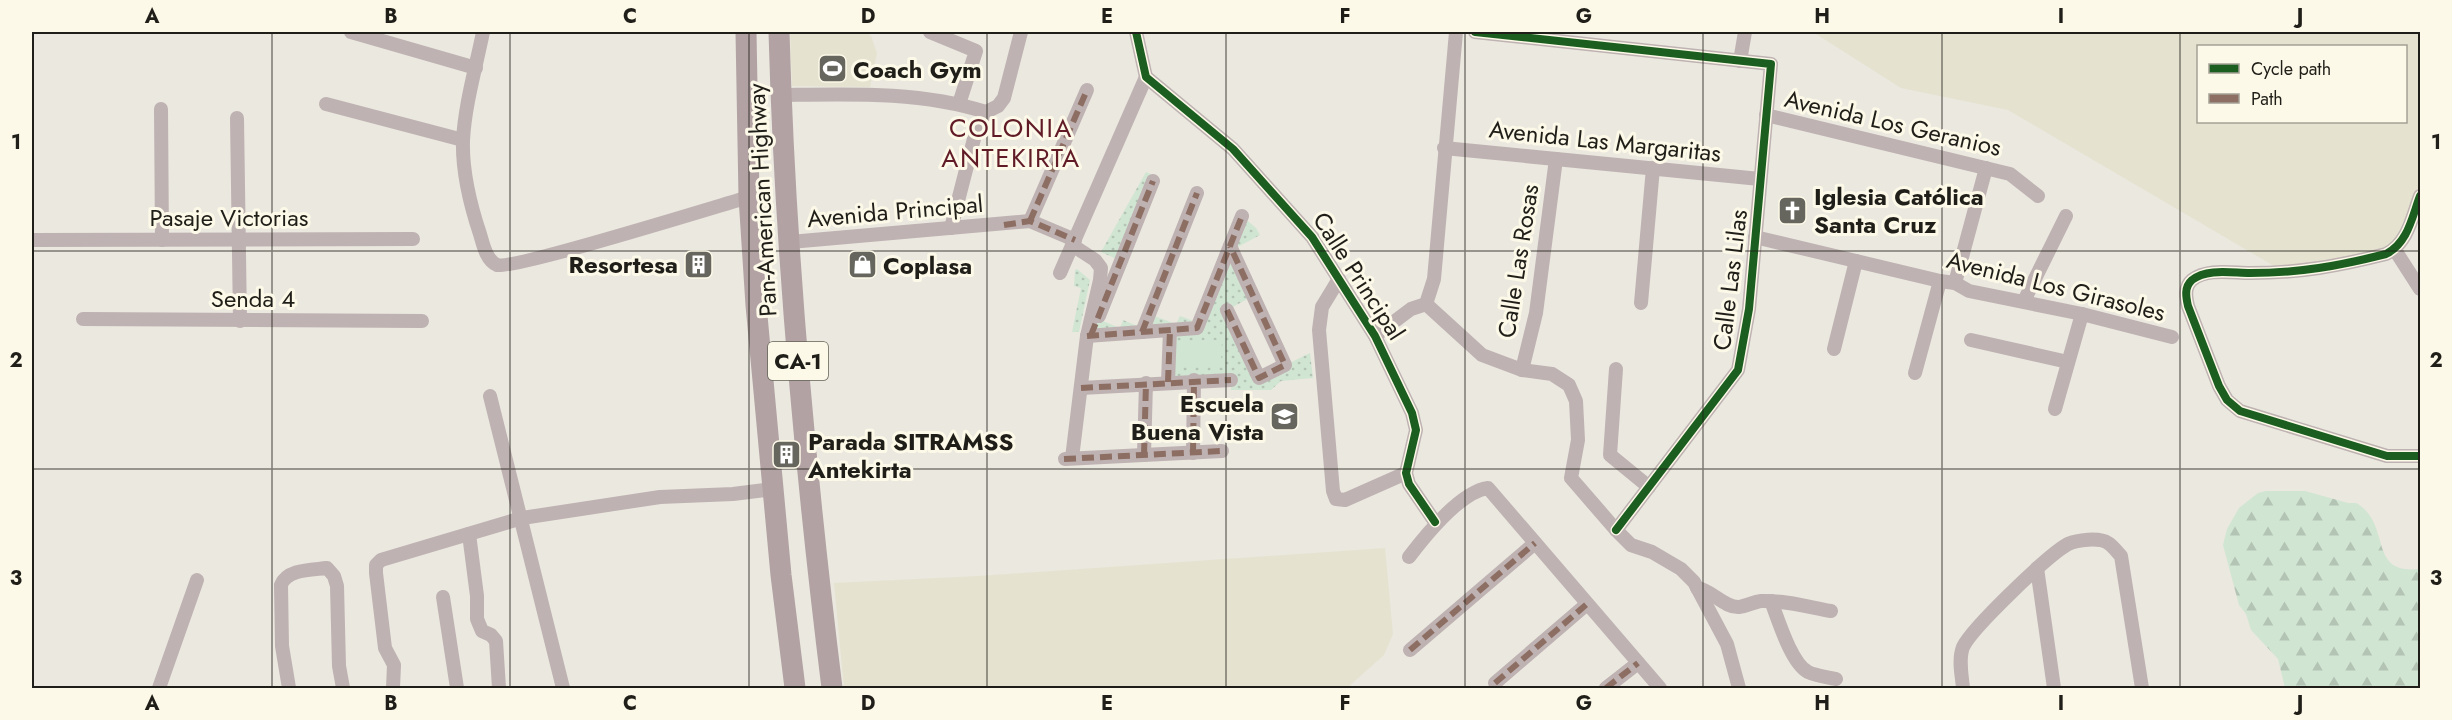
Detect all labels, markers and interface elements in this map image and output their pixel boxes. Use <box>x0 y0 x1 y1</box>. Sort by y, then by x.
text: A <box>144 2 160 31</box>
text: B <box>384 2 398 31</box>
text: C <box>623 2 637 31</box>
text: D <box>861 2 875 31</box>
text: E <box>1101 2 1113 31</box>
text: F <box>1339 2 1351 31</box>
text: G <box>1576 2 1592 31</box>
text: H <box>1814 2 1830 31</box>
text: I <box>2058 2 2064 31</box>
text: J <box>2293 2 2303 31</box>
legend <box>2197 45 2407 123</box>
place label: Coach Gym <box>853 52 982 87</box>
sports icon: Coach Gym <box>816 53 848 85</box>
text: Cycle path <box>2251 56 2331 82</box>
street label: Avenida Los Geranios <box>1781 81 2005 165</box>
street label: Pan-American Highway <box>738 82 786 318</box>
text: Path <box>2251 86 2283 112</box>
district label: COLONIA ANTEKIRTA <box>941 109 1081 177</box>
street label: Avenida Las Margaritas <box>1487 111 1723 171</box>
text: 1 <box>11 128 21 157</box>
text: 1 <box>2431 128 2441 157</box>
place label: Iglesia Católica Santa Cruz <box>1814 179 1984 242</box>
street label: Calle Las Rosas <box>1489 182 1547 340</box>
street label: Avenida Principal <box>805 186 985 236</box>
church icon: Iglesia Católica Santa Cruz <box>1777 194 1809 226</box>
street label: Pasaje Victorias <box>150 200 308 235</box>
street label: Calle Principal <box>1304 205 1414 347</box>
street label: Calle Las Lilas <box>1704 208 1756 352</box>
street label: Avenida Los Girasoles <box>1943 242 2169 330</box>
place label: Resortesa <box>568 247 678 282</box>
building icon: Resortesa <box>683 248 715 280</box>
place label: Coplasa <box>883 248 972 283</box>
shop icon: Coplasa <box>846 249 878 281</box>
street label: Senda 4 <box>211 281 295 316</box>
road number: CA-1 <box>768 342 828 380</box>
text: 2 <box>9 346 23 375</box>
text: 2 <box>2429 346 2443 375</box>
place label: Escuela Buena Vista <box>1131 386 1264 449</box>
school or university icon: Escuela Buena Vista <box>1269 401 1301 433</box>
place label: Parada SITRAMSS Antekirta <box>807 424 1014 487</box>
building icon: Parada SITRAMSS Antekirta <box>771 439 803 471</box>
text: 3 <box>10 564 22 593</box>
text: 3 <box>2430 564 2442 593</box>
text: A <box>144 689 160 718</box>
text: B <box>384 689 398 718</box>
text: C <box>623 689 637 718</box>
text: D <box>861 689 875 718</box>
text: E <box>1101 689 1113 718</box>
text: F <box>1339 689 1351 718</box>
text: G <box>1576 689 1592 718</box>
text: H <box>1814 689 1830 718</box>
text: I <box>2058 689 2064 718</box>
text: J <box>2293 689 2303 718</box>

